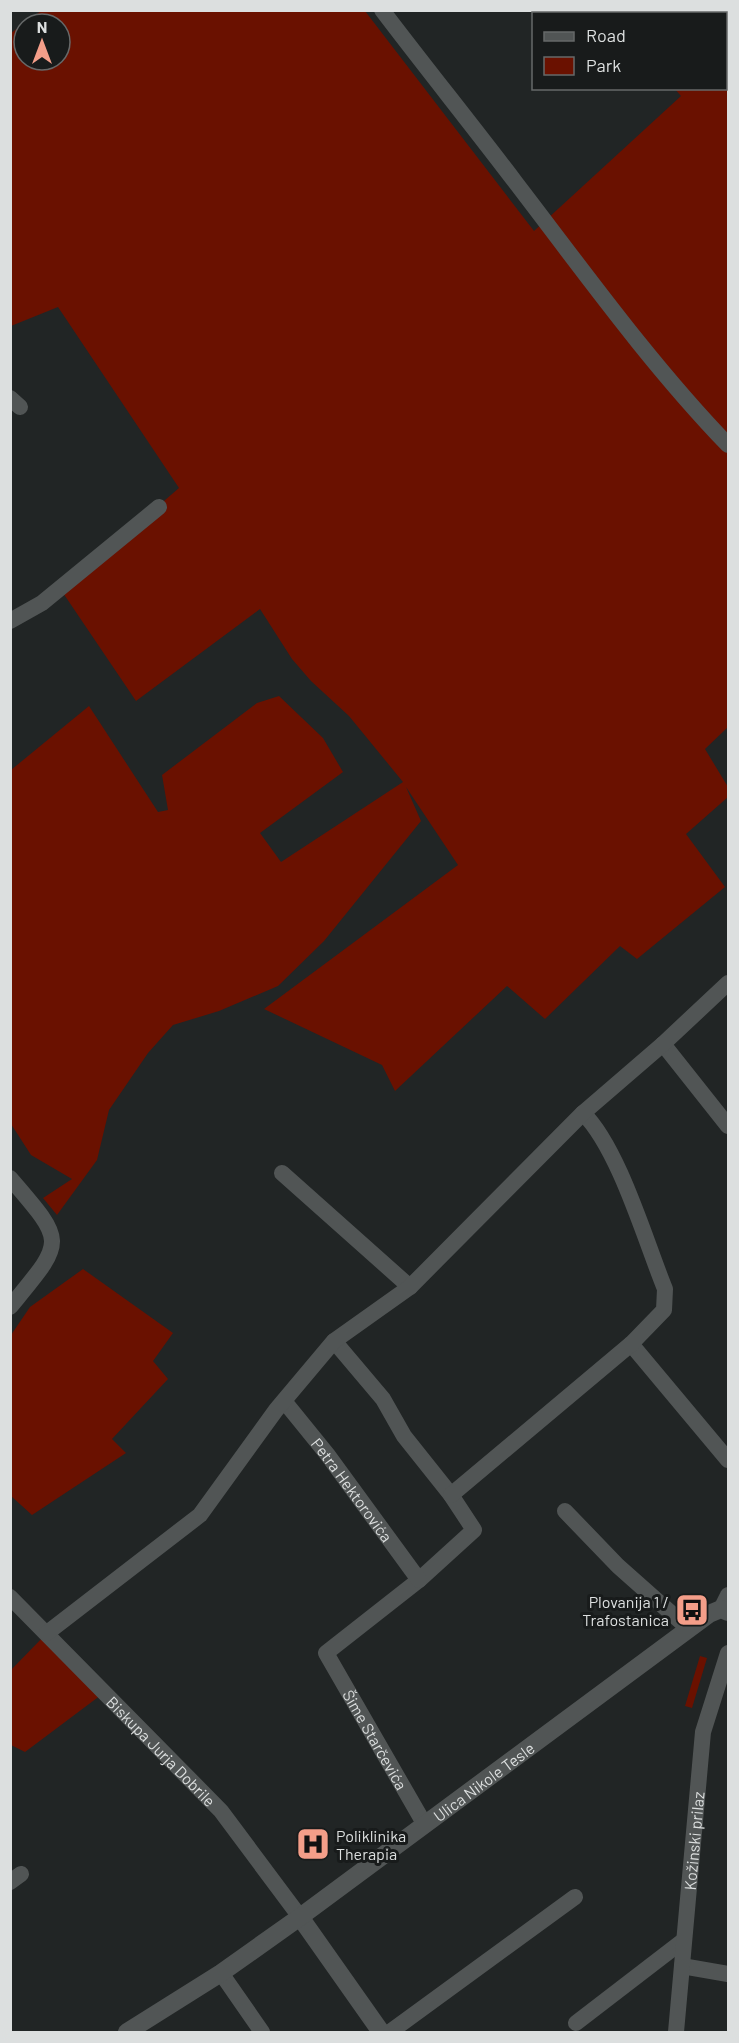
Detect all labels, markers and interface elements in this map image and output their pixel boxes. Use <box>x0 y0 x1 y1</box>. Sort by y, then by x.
north arrow <box>12 12 72 72</box>
legend <box>532 12 727 90</box>
text: N <box>37 17 47 36</box>
text: Road <box>586 24 626 46</box>
text: Park <box>586 54 621 76</box>
street label: Petra Hektorovića <box>308 1434 397 1545</box>
place label: Plovanija 1 / Trafostanica <box>582 1592 669 1629</box>
bus stop icon: Plovanija 1 / Trafostanica <box>674 1592 710 1628</box>
street label: Šime Starčevića <box>339 1686 412 1793</box>
street label: Biskupa Jurja Dobrile <box>103 1692 220 1810</box>
street label: Ulica Nikole Tesle <box>429 1738 538 1825</box>
street label: Kožinski prilaz <box>679 1791 707 1891</box>
hospital icon: Poliklinika Therapia <box>295 1826 331 1862</box>
place label: Poliklinika Therapia <box>336 1826 406 1863</box>

